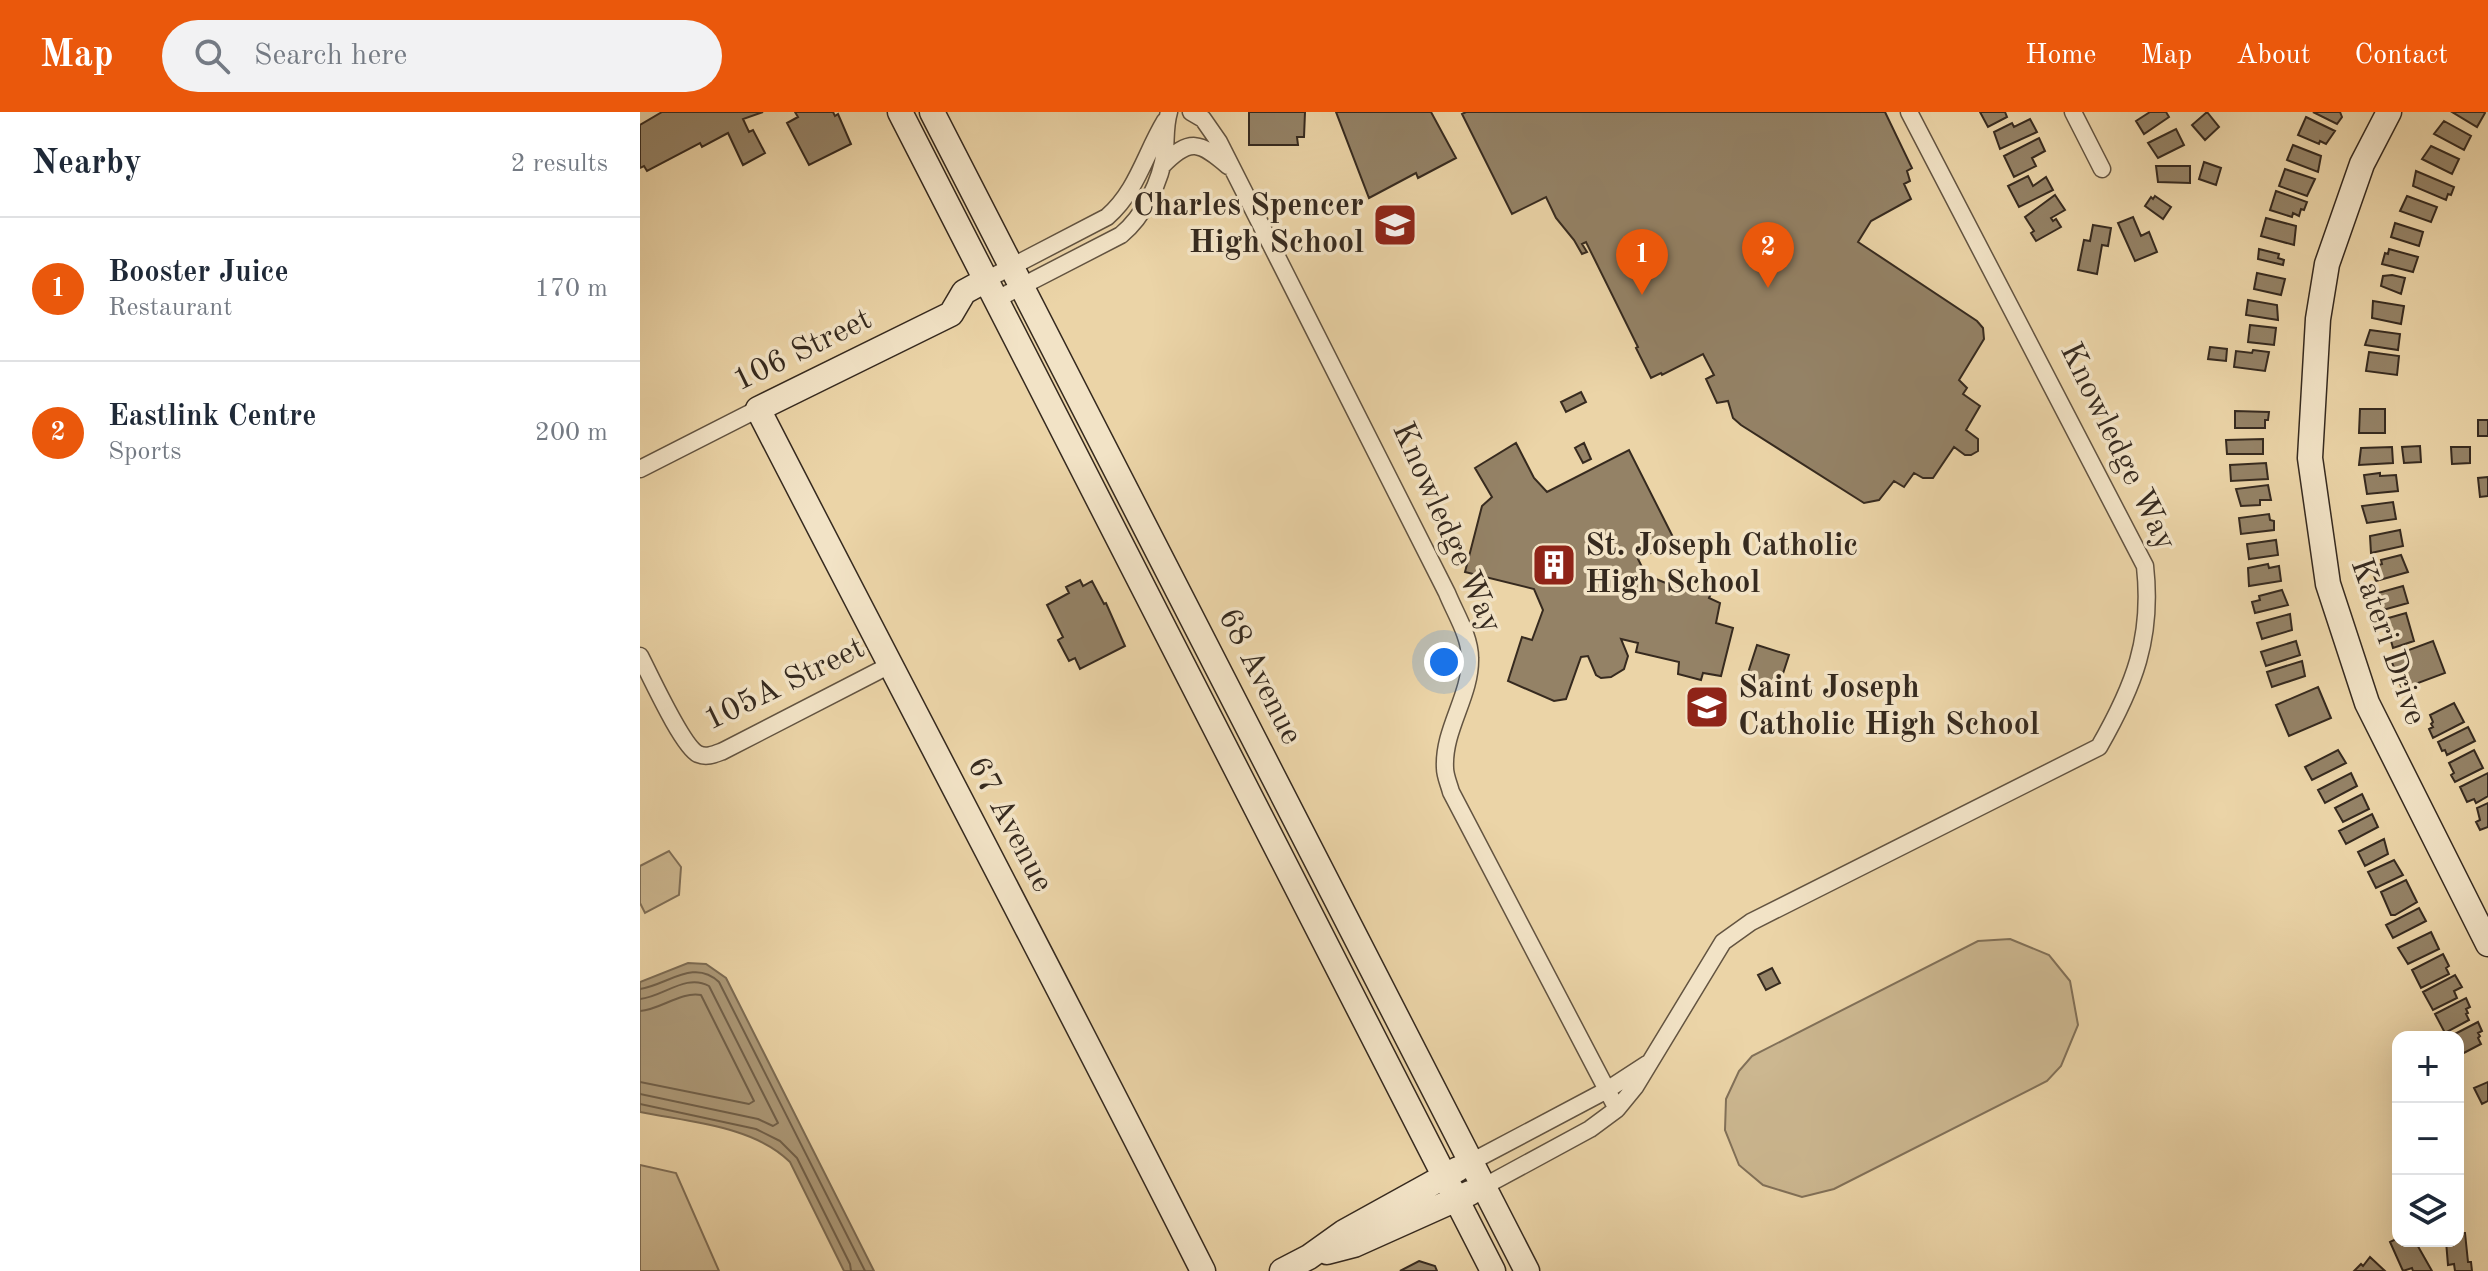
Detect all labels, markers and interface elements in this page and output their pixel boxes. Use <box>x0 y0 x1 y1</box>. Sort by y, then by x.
search box <box>162 20 722 92</box>
icon: search <box>190 34 234 78</box>
text: Map <box>40 37 114 75</box>
text: Search here <box>254 41 407 71</box>
text: Home <box>2025 42 2096 70</box>
text: Map <box>2140 42 2192 70</box>
text: About <box>2236 42 2311 70</box>
text: Contact <box>2355 42 2448 70</box>
text: Nearby <box>32 147 142 181</box>
text: 2 results <box>510 151 608 177</box>
place label: Charles Spencer High School <box>1133 191 1364 260</box>
school or university icon: Charles Spencer High School <box>1371 201 1419 249</box>
pin: 2 <box>1742 222 1794 288</box>
pin: 1 <box>1616 229 1668 295</box>
text: Booster Juice <box>108 258 289 288</box>
text: 1 <box>50 276 66 302</box>
text: 170 m <box>535 276 608 302</box>
text: Restaurant <box>108 295 232 321</box>
street label: 106 Street <box>729 304 877 398</box>
street label: Knowledge Way <box>2053 338 2181 556</box>
text: Eastlink Centre <box>108 402 317 432</box>
street label: Knowledge Way <box>1385 418 1507 638</box>
text: 2 <box>50 420 66 446</box>
text: 200 m <box>535 420 608 446</box>
text: Sports <box>108 439 182 465</box>
place label: St. Joseph Catholic High School <box>1585 531 1858 600</box>
building icon: St. Joseph Catholic High School <box>1530 541 1578 589</box>
street label: Kateri Drive <box>2344 555 2430 729</box>
street label: 68 Avenue <box>1211 604 1307 750</box>
street label: 105A Street <box>700 633 870 737</box>
your location <box>1424 642 1464 682</box>
place label: Saint Joseph Catholic High School <box>1738 673 2040 742</box>
school or university icon: Saint Joseph Catholic High School <box>1683 683 1731 731</box>
street label: 67 Avenue <box>960 752 1058 898</box>
map controls <box>2392 1031 2464 1247</box>
button: + <box>2392 1031 2464 1103</box>
button: − <box>2392 1103 2464 1175</box>
button: layers <box>2392 1175 2464 1247</box>

